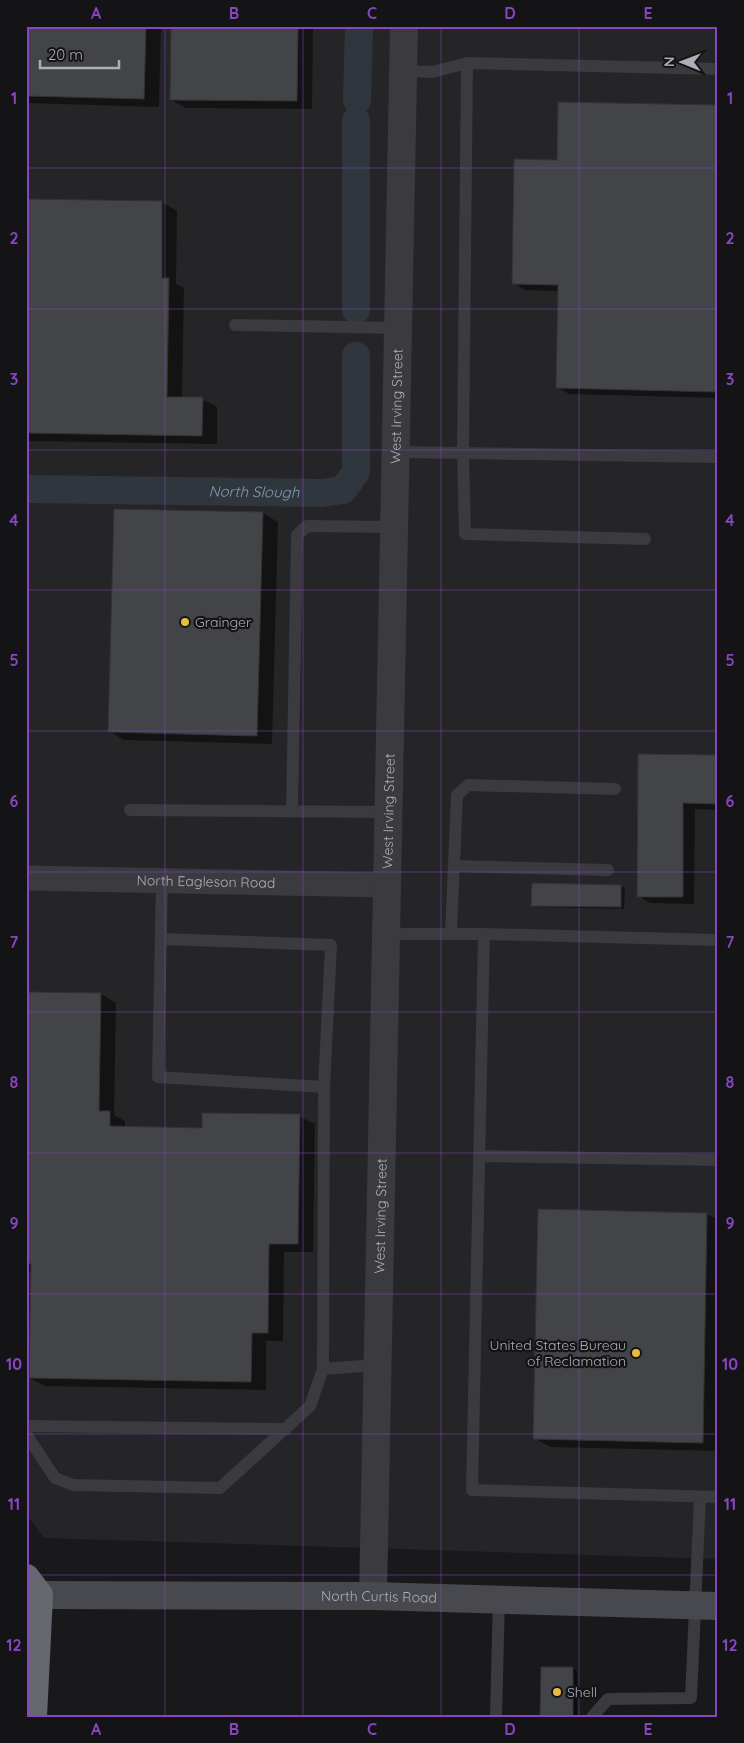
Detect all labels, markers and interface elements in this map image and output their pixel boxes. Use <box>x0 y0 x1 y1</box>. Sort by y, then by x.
text: A <box>91 3 102 23</box>
text: B <box>229 3 239 23</box>
text: C <box>367 3 377 23</box>
text: D <box>504 3 516 23</box>
text: E <box>643 3 653 23</box>
scale bar <box>40 38 119 70</box>
north arrow <box>656 38 706 88</box>
text: 20 m <box>48 45 83 64</box>
text: N <box>660 56 678 67</box>
text: 1 <box>11 88 17 108</box>
text: 1 <box>727 88 733 108</box>
text: 2 <box>9 228 19 248</box>
text: 2 <box>725 228 735 248</box>
street label: West Irving Street <box>386 348 407 464</box>
text: 3 <box>10 369 18 389</box>
text: 3 <box>726 369 734 389</box>
water label: North Slough <box>209 481 300 502</box>
text: 4 <box>9 510 19 530</box>
text: 4 <box>725 510 735 530</box>
place label: Grainger <box>195 613 252 631</box>
marker: Grainger <box>179 616 191 628</box>
text: 5 <box>9 650 19 670</box>
text: 5 <box>725 650 735 670</box>
street label: West Irving Street <box>378 753 399 869</box>
text: 6 <box>10 791 19 811</box>
text: 6 <box>726 791 735 811</box>
street label: North Eagleson Road <box>137 871 275 892</box>
text: 7 <box>10 932 19 952</box>
text: 7 <box>726 932 735 952</box>
text: 8 <box>10 1072 19 1092</box>
text: 8 <box>726 1072 735 1092</box>
street label: West Irving Street <box>370 1158 391 1274</box>
text: 9 <box>9 1213 19 1233</box>
text: 9 <box>725 1213 735 1233</box>
place label: United States Bureau of Reclamation <box>490 1336 626 1370</box>
marker: United States Bureau of Reclamation <box>630 1347 642 1359</box>
text: 10 <box>6 1354 22 1374</box>
text: 10 <box>722 1354 738 1374</box>
text: 11 <box>8 1494 20 1514</box>
text: 11 <box>724 1494 736 1514</box>
street label: North Curtis Road <box>321 1587 437 1607</box>
text: 12 <box>6 1635 22 1655</box>
text: 12 <box>722 1635 738 1655</box>
place label: Shell <box>567 1683 597 1701</box>
marker: Shell <box>551 1686 563 1698</box>
text: A <box>91 1719 102 1739</box>
text: B <box>229 1719 239 1739</box>
text: C <box>367 1719 377 1739</box>
text: D <box>504 1719 516 1739</box>
text: E <box>643 1719 653 1739</box>

